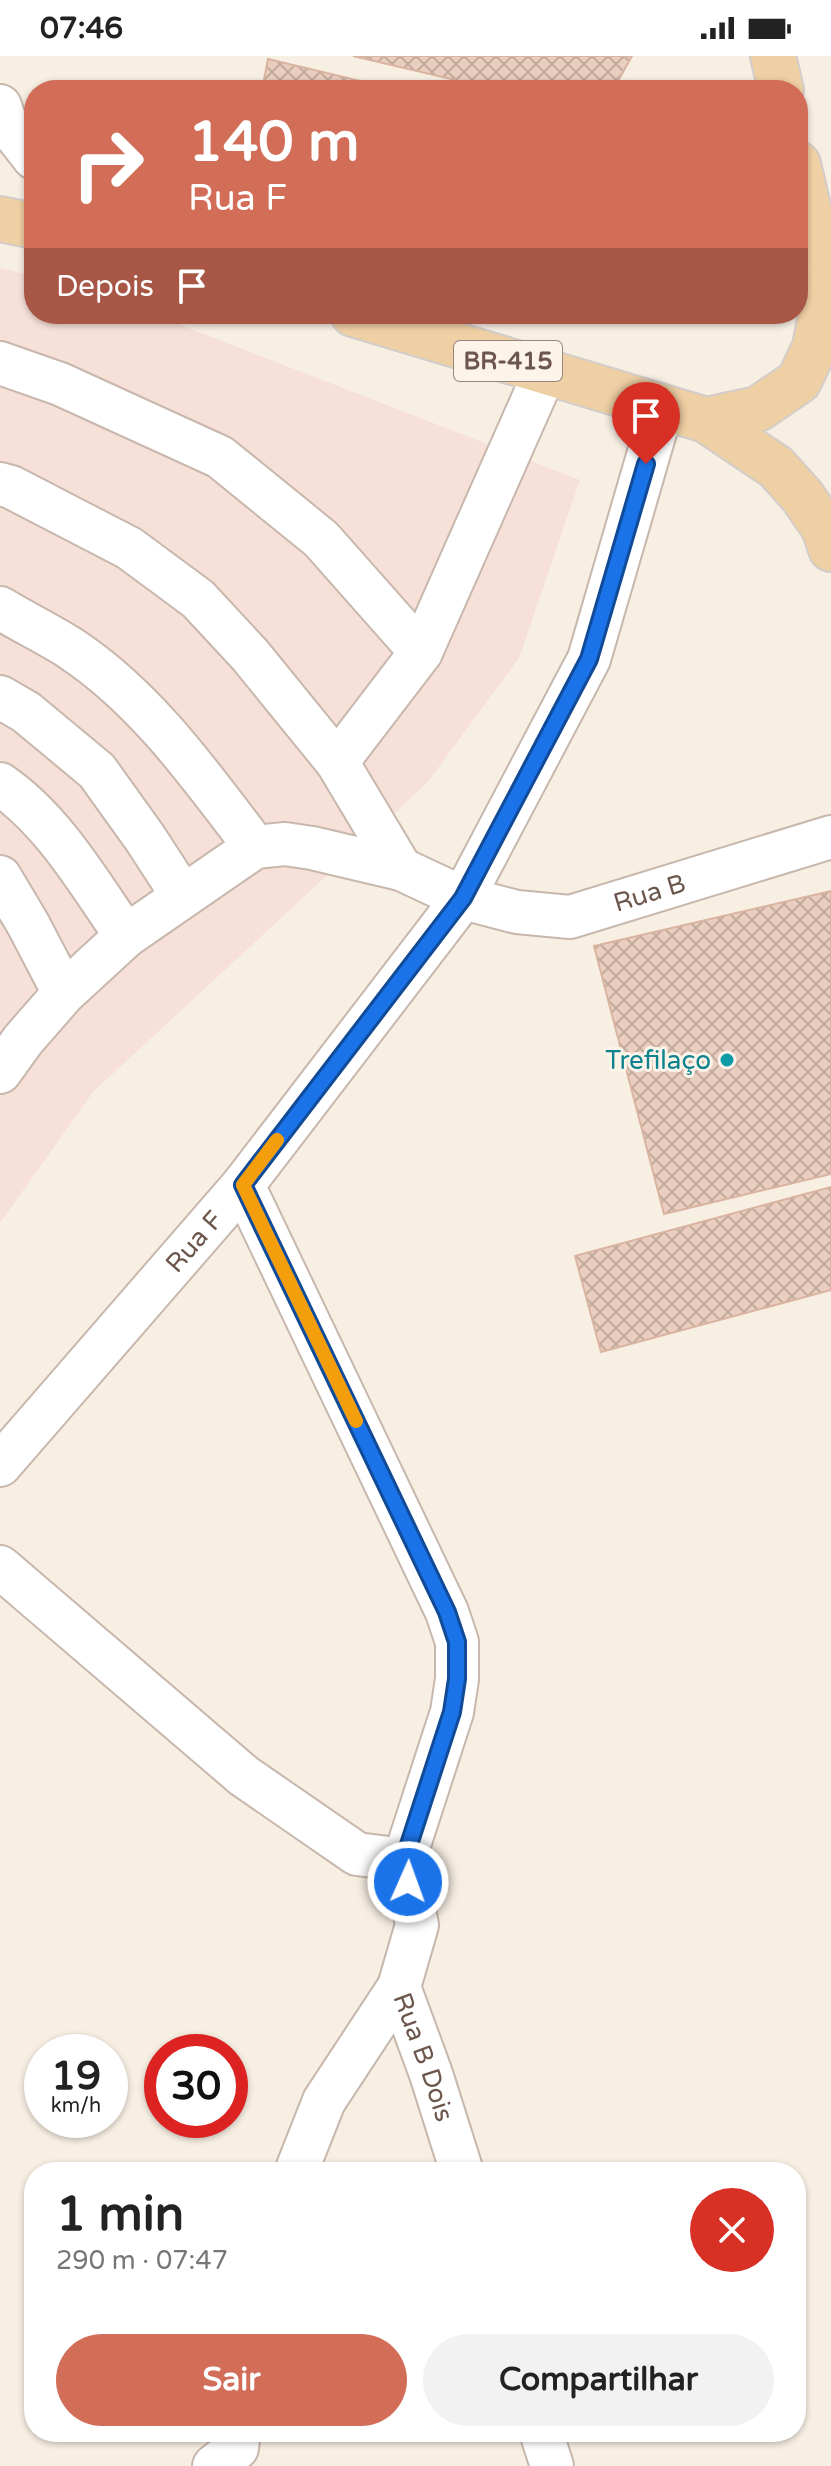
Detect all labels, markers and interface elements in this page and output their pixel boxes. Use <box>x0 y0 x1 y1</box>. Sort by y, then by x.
text: 07:46 <box>40 10 123 47</box>
text: 140 m <box>188 109 359 176</box>
icon: right <box>56 112 160 216</box>
text: Rua F <box>188 177 287 220</box>
icon: arrive <box>170 264 214 308</box>
text: Depois <box>56 268 154 305</box>
road number: BR-415 <box>454 341 562 381</box>
pin <box>612 382 680 464</box>
icon: arrive <box>624 394 668 438</box>
street label: Rua B <box>609 867 689 918</box>
place label: Trefilaço <box>605 1045 711 1076</box>
marker: Trefilaço <box>718 1051 736 1069</box>
street label: Rua F <box>159 1204 229 1279</box>
position arrow <box>366 1840 450 1924</box>
street label: Rua B Dois <box>387 1988 461 2125</box>
speed limit sign: 30 <box>144 2034 248 2138</box>
text: 19 <box>51 2052 101 2100</box>
text: km/h <box>51 2094 101 2118</box>
text: 1 min <box>56 2186 184 2244</box>
button: close <box>690 2188 774 2272</box>
text: 290 m · 07:47 <box>56 2245 228 2276</box>
button: Sair <box>56 2334 407 2426</box>
button: Compartilhar <box>423 2334 774 2426</box>

